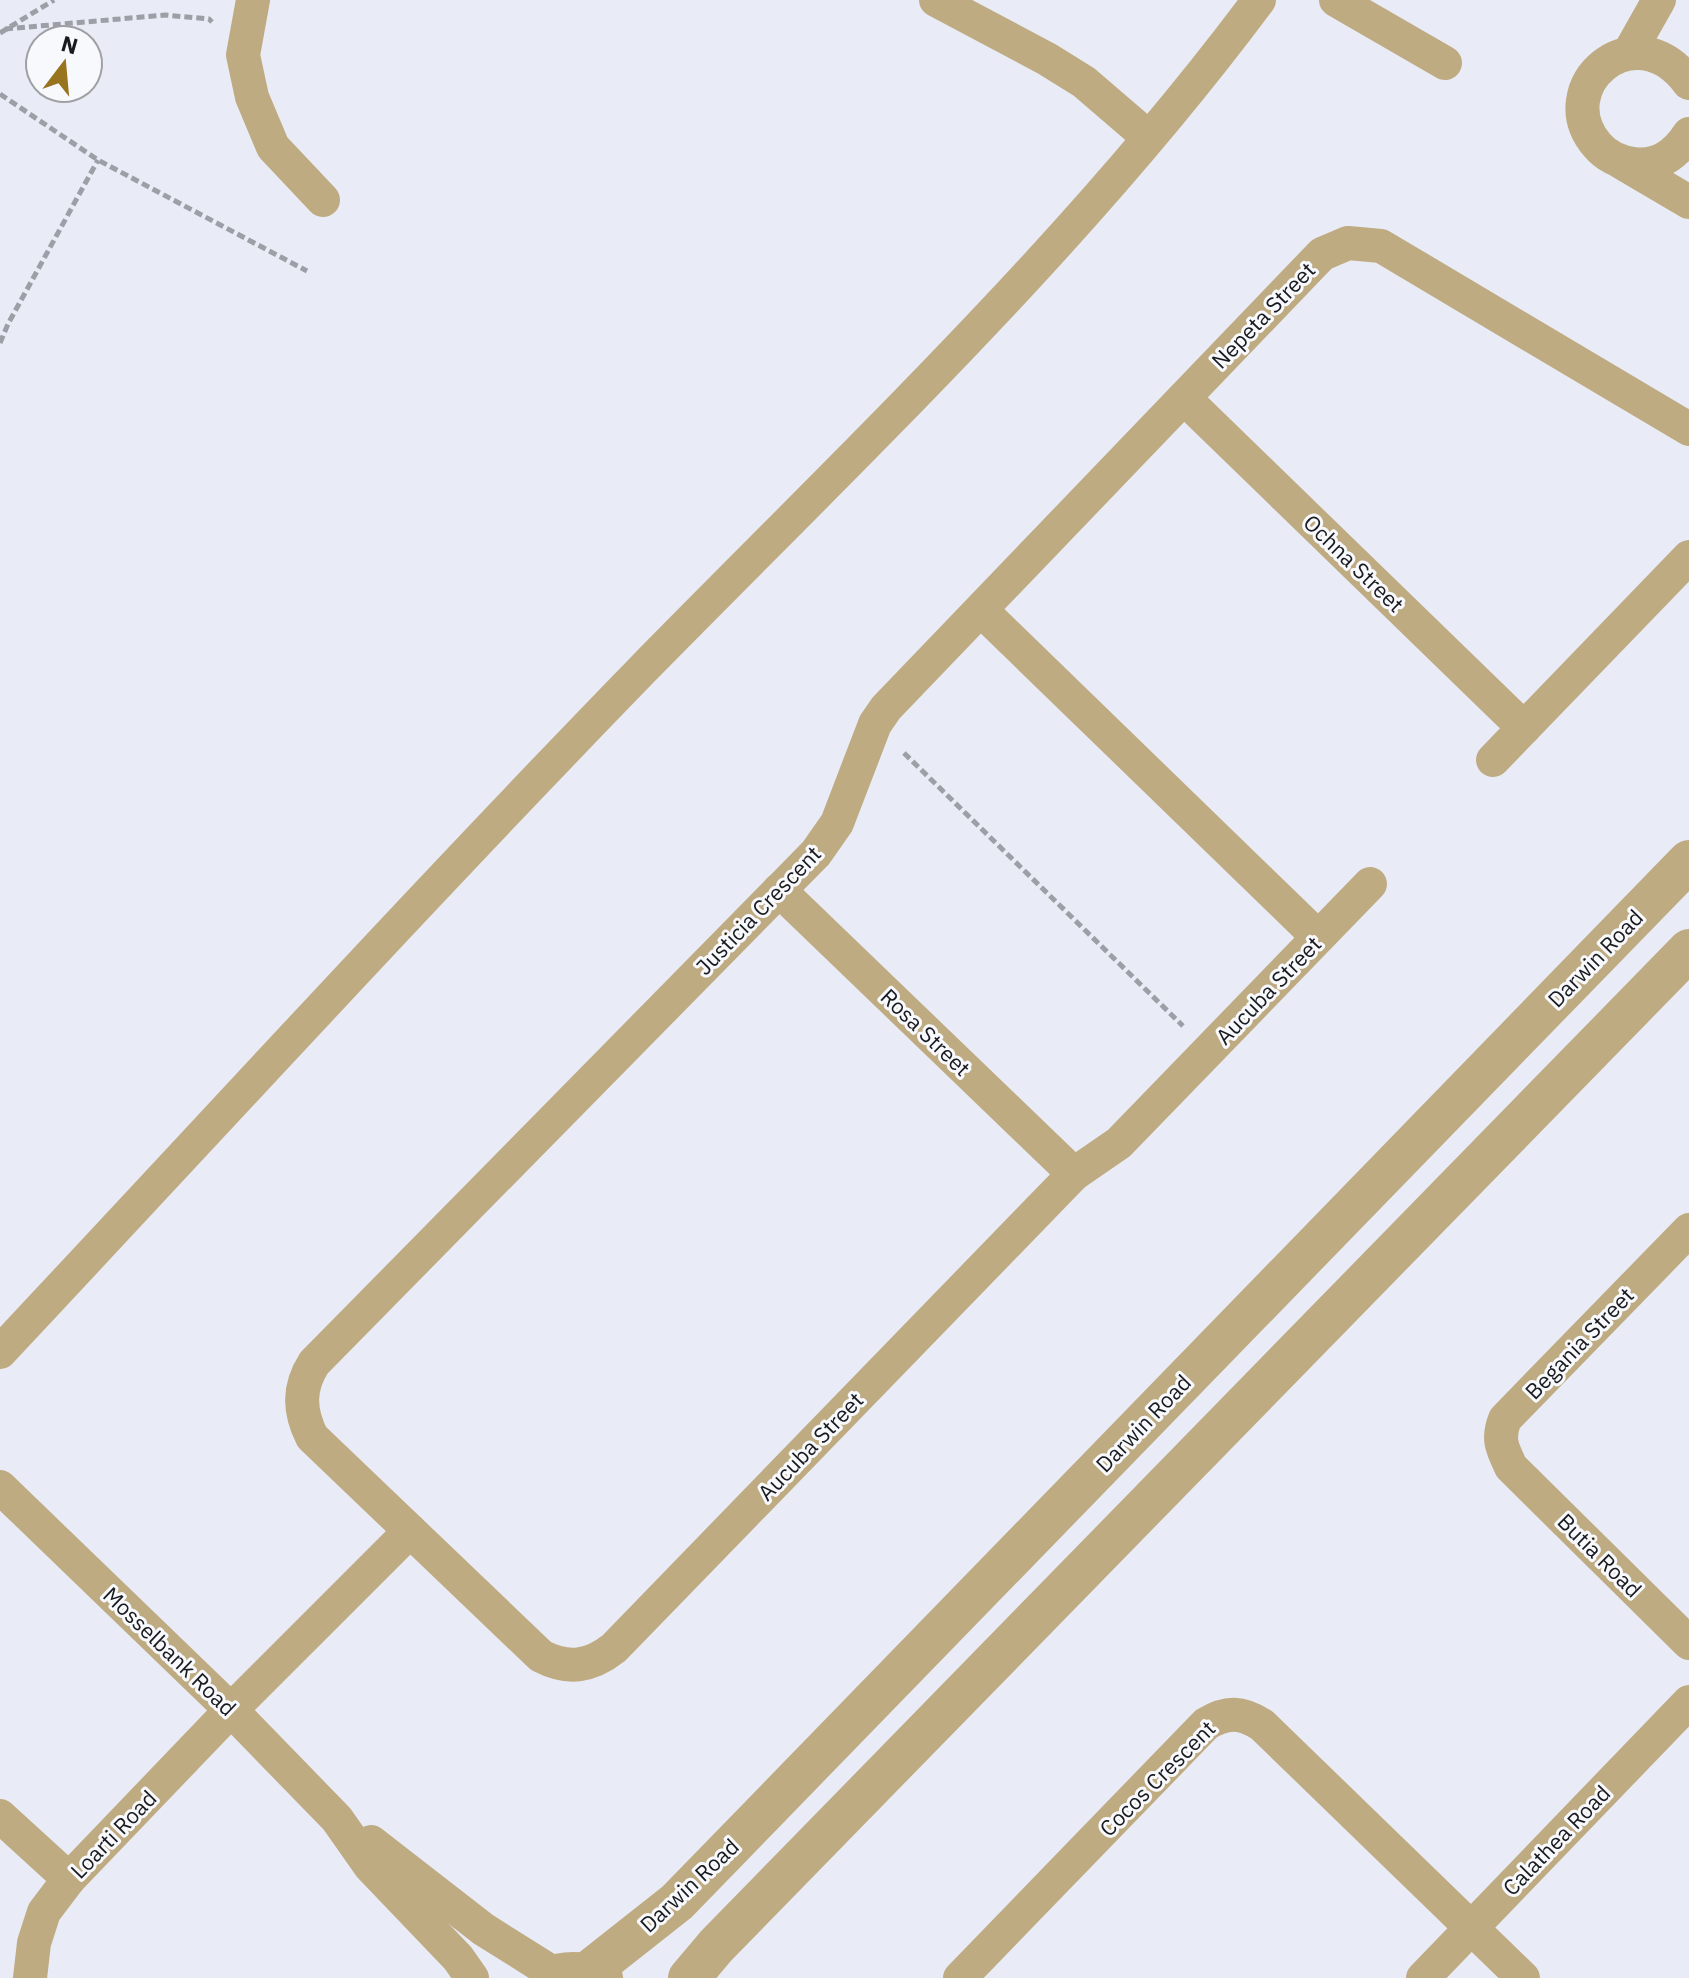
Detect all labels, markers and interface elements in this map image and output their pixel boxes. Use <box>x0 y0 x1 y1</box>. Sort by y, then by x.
north arrow <box>24 24 104 104</box>
text: N <box>58 28 81 60</box>
street label: Nepeta Street <box>1205 255 1321 375</box>
street label: Ochna Street <box>1298 508 1410 618</box>
street label: Justicia Crescent <box>689 839 827 981</box>
street label: Darwin Road <box>1541 903 1649 1013</box>
street label: Aucuba Street <box>1209 929 1327 1051</box>
street label: Rosa Street <box>875 982 977 1082</box>
street label: Begania Street <box>1518 1281 1640 1405</box>
street label: Darwin Road <box>1089 1368 1197 1478</box>
street label: Aucuba Street <box>751 1385 869 1507</box>
street label: Butia Road <box>1552 1507 1648 1603</box>
street label: Mosselbank Road <box>97 1580 243 1722</box>
street label: Cocos Crescent <box>1093 1714 1221 1842</box>
street label: Calathea Road <box>1496 1779 1616 1901</box>
street label: Loarti Road <box>64 1784 162 1884</box>
street label: Darwin Road <box>633 1832 745 1938</box>

